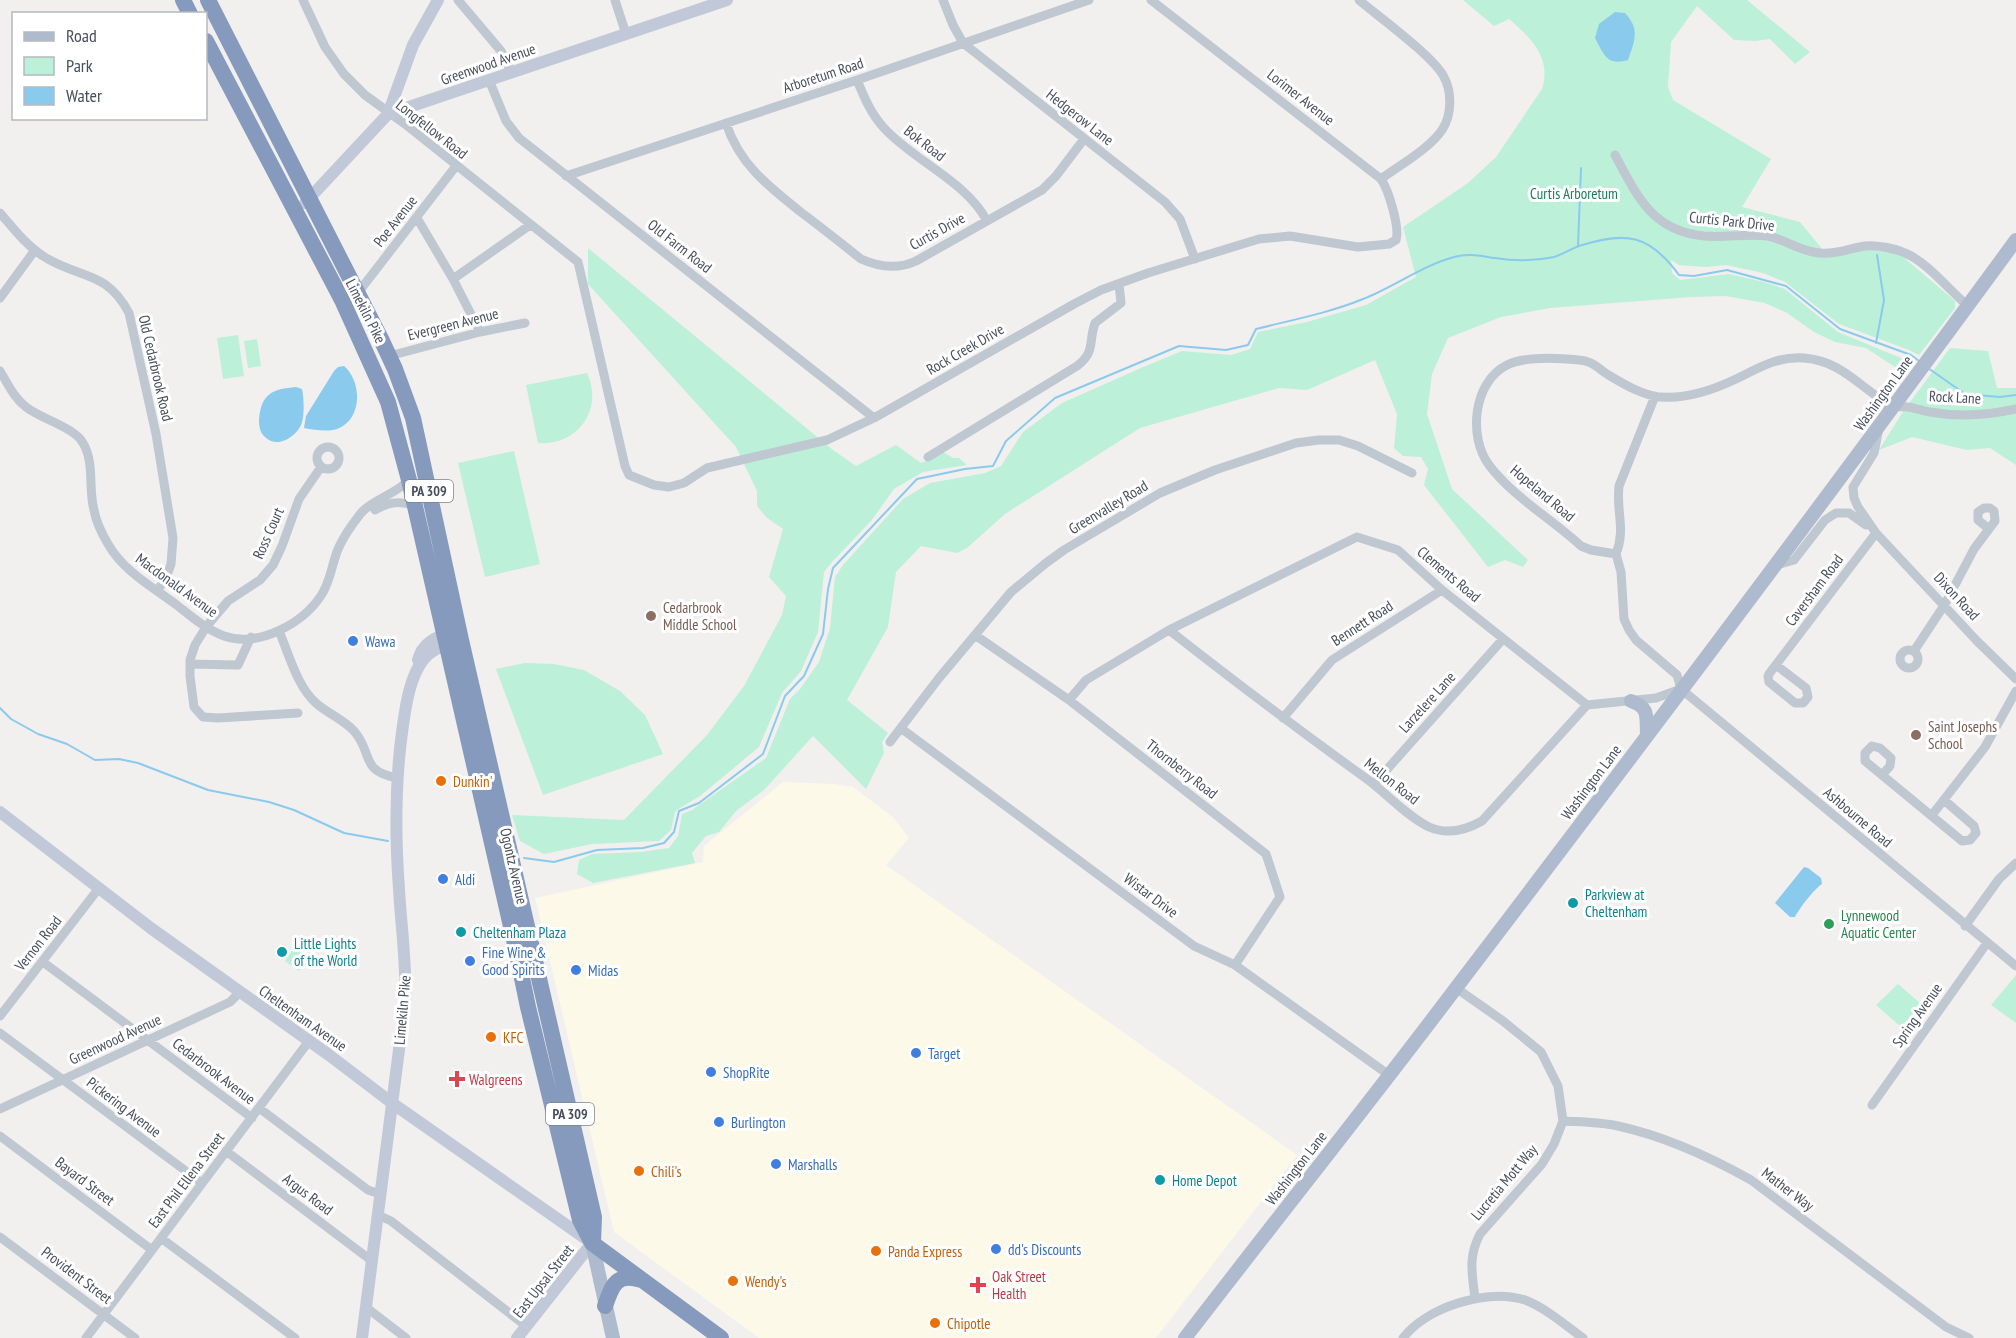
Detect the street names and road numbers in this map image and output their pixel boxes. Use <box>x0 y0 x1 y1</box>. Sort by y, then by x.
street label: Greenwood Avenue <box>438 39 538 89</box>
street label: Arboretum Road <box>780 53 866 97</box>
street label: Lorimer Avenue <box>1264 65 1338 129</box>
street label: Hedgerow Lane <box>1042 85 1118 149</box>
street label: Longfellow Road <box>392 95 472 163</box>
street label: Bok Road <box>900 121 950 165</box>
street label: Poe Avenue <box>369 192 421 250</box>
street label: Curtis Park Drive <box>1688 207 1776 235</box>
street label: Curtis Drive <box>906 208 968 254</box>
street label: Old Farm Road <box>644 215 716 277</box>
street label: Limekiln Pike <box>342 276 390 346</box>
street label: Evergreen Avenue <box>406 304 500 344</box>
street label: Old Cedarbrook Road <box>135 313 177 423</box>
street label: Rock Creek Drive <box>923 319 1007 379</box>
street label: Washington Lane <box>1849 352 1917 434</box>
street label: Rock Lane <box>1929 386 1981 408</box>
street label: Hopeland Road <box>1507 460 1579 526</box>
street label: Greenvalley Road <box>1065 476 1151 538</box>
road number: PA 309 <box>405 480 453 502</box>
street label: Ross Court <box>248 504 288 562</box>
street label: Clements Road <box>1413 542 1485 606</box>
street label: Macdonald Avenue <box>132 549 222 621</box>
street label: Caversham Road <box>1781 550 1847 630</box>
street label: Dixon Road <box>1930 568 1984 624</box>
street label: Bennett Road <box>1328 596 1396 650</box>
street label: Larzelere Lane <box>1395 668 1459 736</box>
street label: Thornberry Road <box>1143 735 1221 803</box>
street label: Washington Lane <box>1557 741 1625 823</box>
street label: Mellon Road <box>1361 754 1423 808</box>
street label: Ashbourne Road <box>1820 783 1896 851</box>
street label: Ogontz Avenue <box>496 826 532 906</box>
street label: Wistar Drive <box>1120 868 1182 922</box>
street label: Vernon Road <box>10 912 65 975</box>
street label: Limekiln Pike <box>389 974 415 1046</box>
street label: Spring Avenue <box>1888 979 1946 1051</box>
street label: Cheltenham Avenue <box>255 981 351 1055</box>
street label: Greenwood Avenue <box>66 1009 164 1069</box>
street label: Cedarbrook Avenue <box>169 1034 259 1108</box>
street label: Pickering Avenue <box>83 1073 165 1141</box>
road number: PA 309 <box>546 1103 594 1125</box>
street label: Washington Lane <box>1261 1127 1331 1209</box>
street label: East Phil Ellena Street <box>144 1129 228 1231</box>
street label: Lucretia Mott Way <box>1467 1140 1541 1224</box>
street label: Bayard Street <box>52 1152 118 1210</box>
street label: Mather Way <box>1758 1163 1818 1215</box>
street label: Argus Road <box>279 1169 337 1219</box>
street label: East Upsal Street <box>508 1240 578 1322</box>
street label: Provident Street <box>38 1242 116 1308</box>

